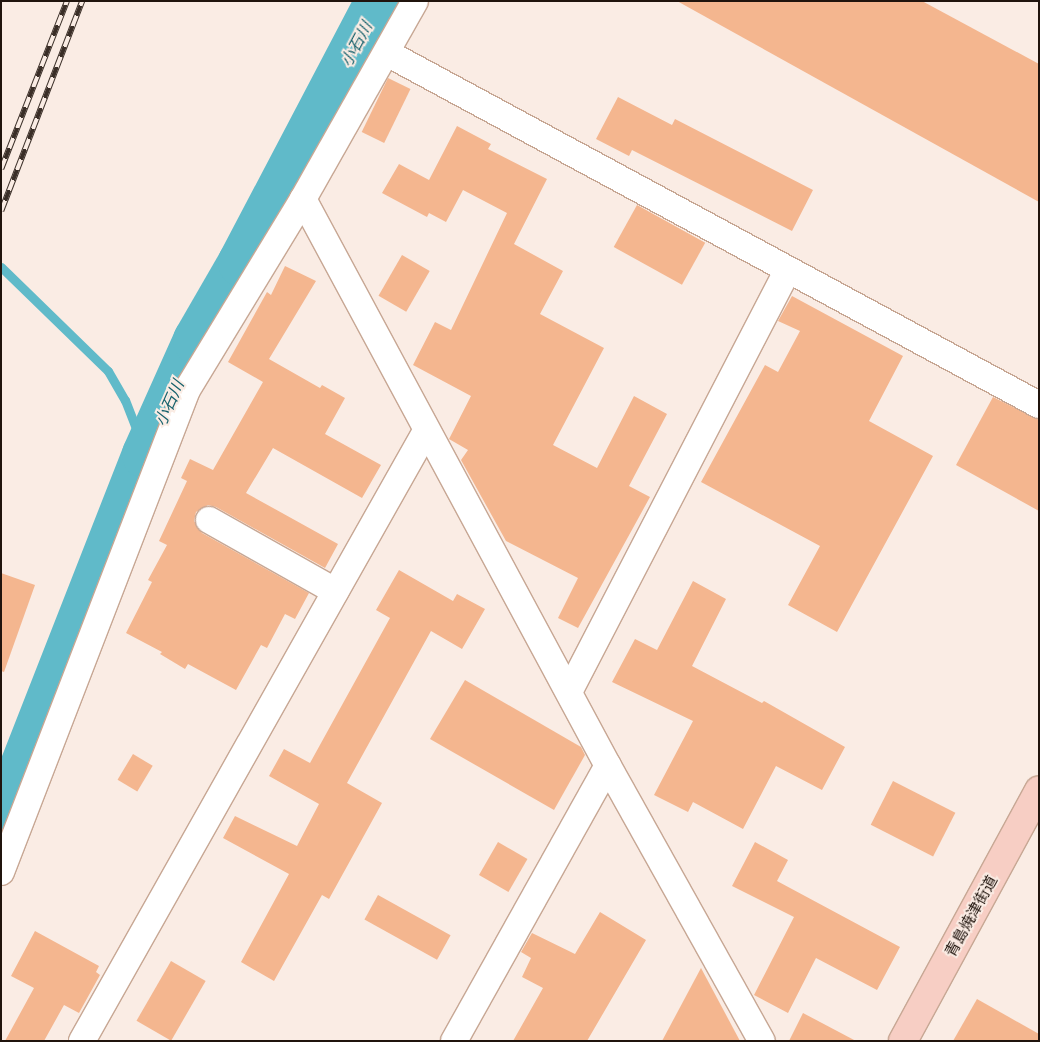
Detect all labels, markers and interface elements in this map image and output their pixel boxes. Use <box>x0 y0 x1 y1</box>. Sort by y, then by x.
water label: 小石川 <box>336 18 376 70</box>
water label: 小石川 <box>150 377 188 429</box>
street label: 青島焼津街道 <box>941 872 1001 960</box>

